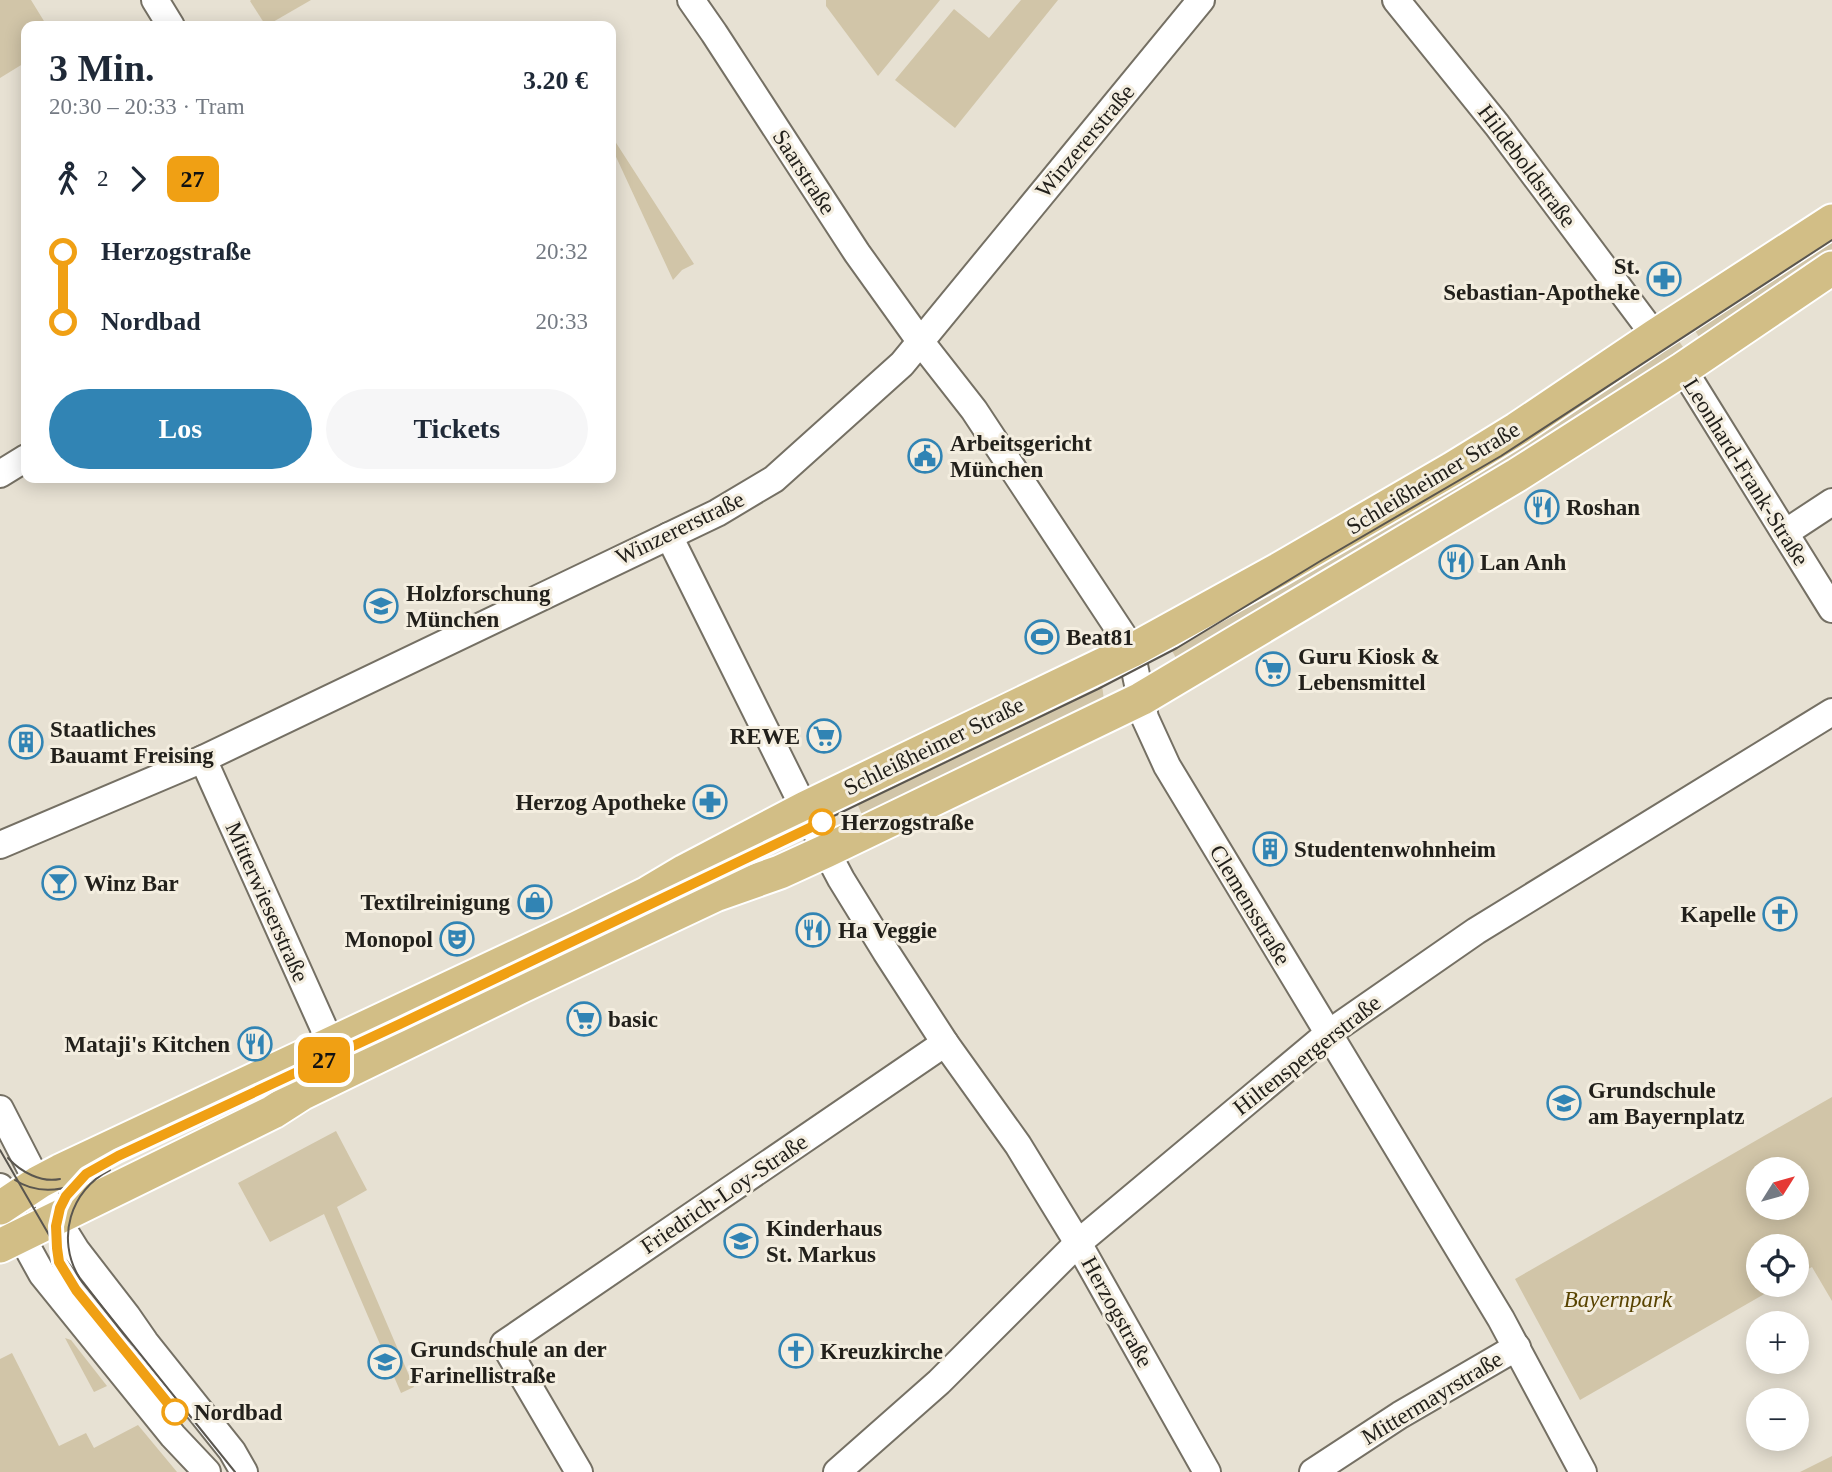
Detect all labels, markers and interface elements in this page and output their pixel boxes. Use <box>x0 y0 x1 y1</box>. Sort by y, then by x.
text: 3 Min. <box>49 47 155 89</box>
text: 3.20 € <box>523 66 588 95</box>
street label: Winzererstraße <box>1031 80 1139 202</box>
text: 20:30 – 20:33 · Tram <box>49 94 245 119</box>
street label: Hildeboldstraße <box>1473 100 1581 232</box>
street label: Saarstraße <box>767 125 841 219</box>
icon: walk <box>49 160 87 198</box>
icon: forward <box>119 160 157 198</box>
text: 2 <box>97 166 109 191</box>
text: 27 <box>181 166 205 192</box>
text: Herzogstraße <box>101 237 251 266</box>
text: 20:32 <box>536 239 588 264</box>
place label: St. Sebastian-Apotheke <box>1443 254 1640 305</box>
pharmacy icon: St. Sebastian-Apotheke <box>1645 260 1683 298</box>
text: Nordbad <box>101 307 201 336</box>
text: 20:33 <box>536 309 588 334</box>
street label: Leonhard-Frank-Straße <box>1678 374 1814 570</box>
button: Los <box>49 389 312 469</box>
button: Tickets <box>326 389 588 469</box>
street label: Schleißheimer Straße <box>1342 416 1524 540</box>
place label: Arbeitsgericht München <box>950 431 1092 482</box>
public building icon: Arbeitsgericht München <box>906 437 944 475</box>
street label: Winzererstraße <box>612 486 748 570</box>
restaurant icon: Roshan <box>1523 488 1561 526</box>
place label: Roshan <box>1566 495 1640 520</box>
restaurant icon: Lan Anh <box>1437 543 1475 581</box>
place label: Lan Anh <box>1480 550 1567 575</box>
place label: Holzforschung München <box>406 581 551 632</box>
school or university icon: Holzforschung München <box>362 587 400 625</box>
sports icon: Beat81 <box>1023 618 1061 656</box>
place label: Beat81 <box>1066 625 1134 650</box>
place label: Guru Kiosk & Lebensmittel <box>1298 644 1440 695</box>
supermarket icon: Guru Kiosk & Lebensmittel <box>1254 650 1292 688</box>
street label: Schleißheimer Straße <box>840 692 1028 800</box>
place label: Staatliches Bauamt Freising <box>50 717 214 768</box>
supermarket icon: REWE <box>805 717 843 755</box>
building icon: Staatliches Bauamt Freising <box>7 723 45 761</box>
place label: REWE <box>730 724 800 749</box>
pharmacy icon: Herzog Apotheke <box>691 783 729 821</box>
place label: Herzog Apotheke <box>515 790 686 815</box>
marker: Herzogstraße <box>809 809 835 835</box>
place label: Herzogstraße <box>841 810 974 835</box>
street label: Mitterwieserstraße <box>221 818 313 986</box>
building icon: Studentenwohnheim <box>1251 830 1289 868</box>
place label: Studentenwohnheim <box>1294 837 1496 862</box>
street label: Clemensstraße <box>1204 841 1296 969</box>
bar icon: Winz Bar <box>40 864 78 902</box>
place label: Winz Bar <box>84 871 179 896</box>
shop icon: Textilreinigung <box>516 883 554 921</box>
place label: Textilreinigung <box>360 890 510 915</box>
church icon: Kapelle <box>1761 895 1799 933</box>
place label: Kapelle <box>1681 902 1756 927</box>
restaurant icon: Ha Veggie <box>794 911 832 949</box>
place label: Ha Veggie <box>838 918 937 943</box>
theatre icon: Monopol <box>438 920 476 958</box>
place label: Monopol <box>345 927 433 952</box>
street label: Hiltenspergerstraße <box>1229 990 1385 1120</box>
supermarket icon: basic <box>565 1000 603 1038</box>
place label: basic <box>608 1007 658 1032</box>
restaurant icon: Mataji's Kitchen <box>236 1025 274 1063</box>
place label: Mataji's Kitchen <box>65 1032 230 1057</box>
line badge: 27 <box>292 1037 356 1083</box>
text: 27 <box>312 1047 336 1073</box>
place label: Grundschule am Bayernplatz <box>1588 1078 1745 1129</box>
school or university icon: Grundschule am Bayernplatz <box>1545 1084 1583 1122</box>
street label: Friedrich-Loy-Straße <box>636 1129 812 1259</box>
north arrow <box>1746 1157 1810 1220</box>
map controls <box>1746 1157 1809 1451</box>
place label: Kinderhaus St. Markus <box>766 1216 882 1267</box>
school or university icon: Kinderhaus St. Markus <box>722 1222 760 1260</box>
button: locate <box>1746 1234 1809 1297</box>
street label: Herzogstraße <box>1076 1252 1158 1372</box>
park label: Bayernpark <box>1564 1287 1673 1312</box>
button: + <box>1746 1311 1809 1374</box>
church icon: Kreuzkirche <box>777 1332 815 1370</box>
place label: Grundschule an der Farinellistraße <box>410 1337 607 1388</box>
place label: Kreuzkirche <box>820 1339 943 1364</box>
school or university icon: Grundschule an der Farinellistraße <box>366 1343 404 1381</box>
street label: Mittermayrstraße <box>1357 1346 1507 1450</box>
button: − <box>1746 1388 1809 1451</box>
marker: Nordbad <box>162 1399 188 1425</box>
place label: Nordbad <box>194 1400 282 1425</box>

